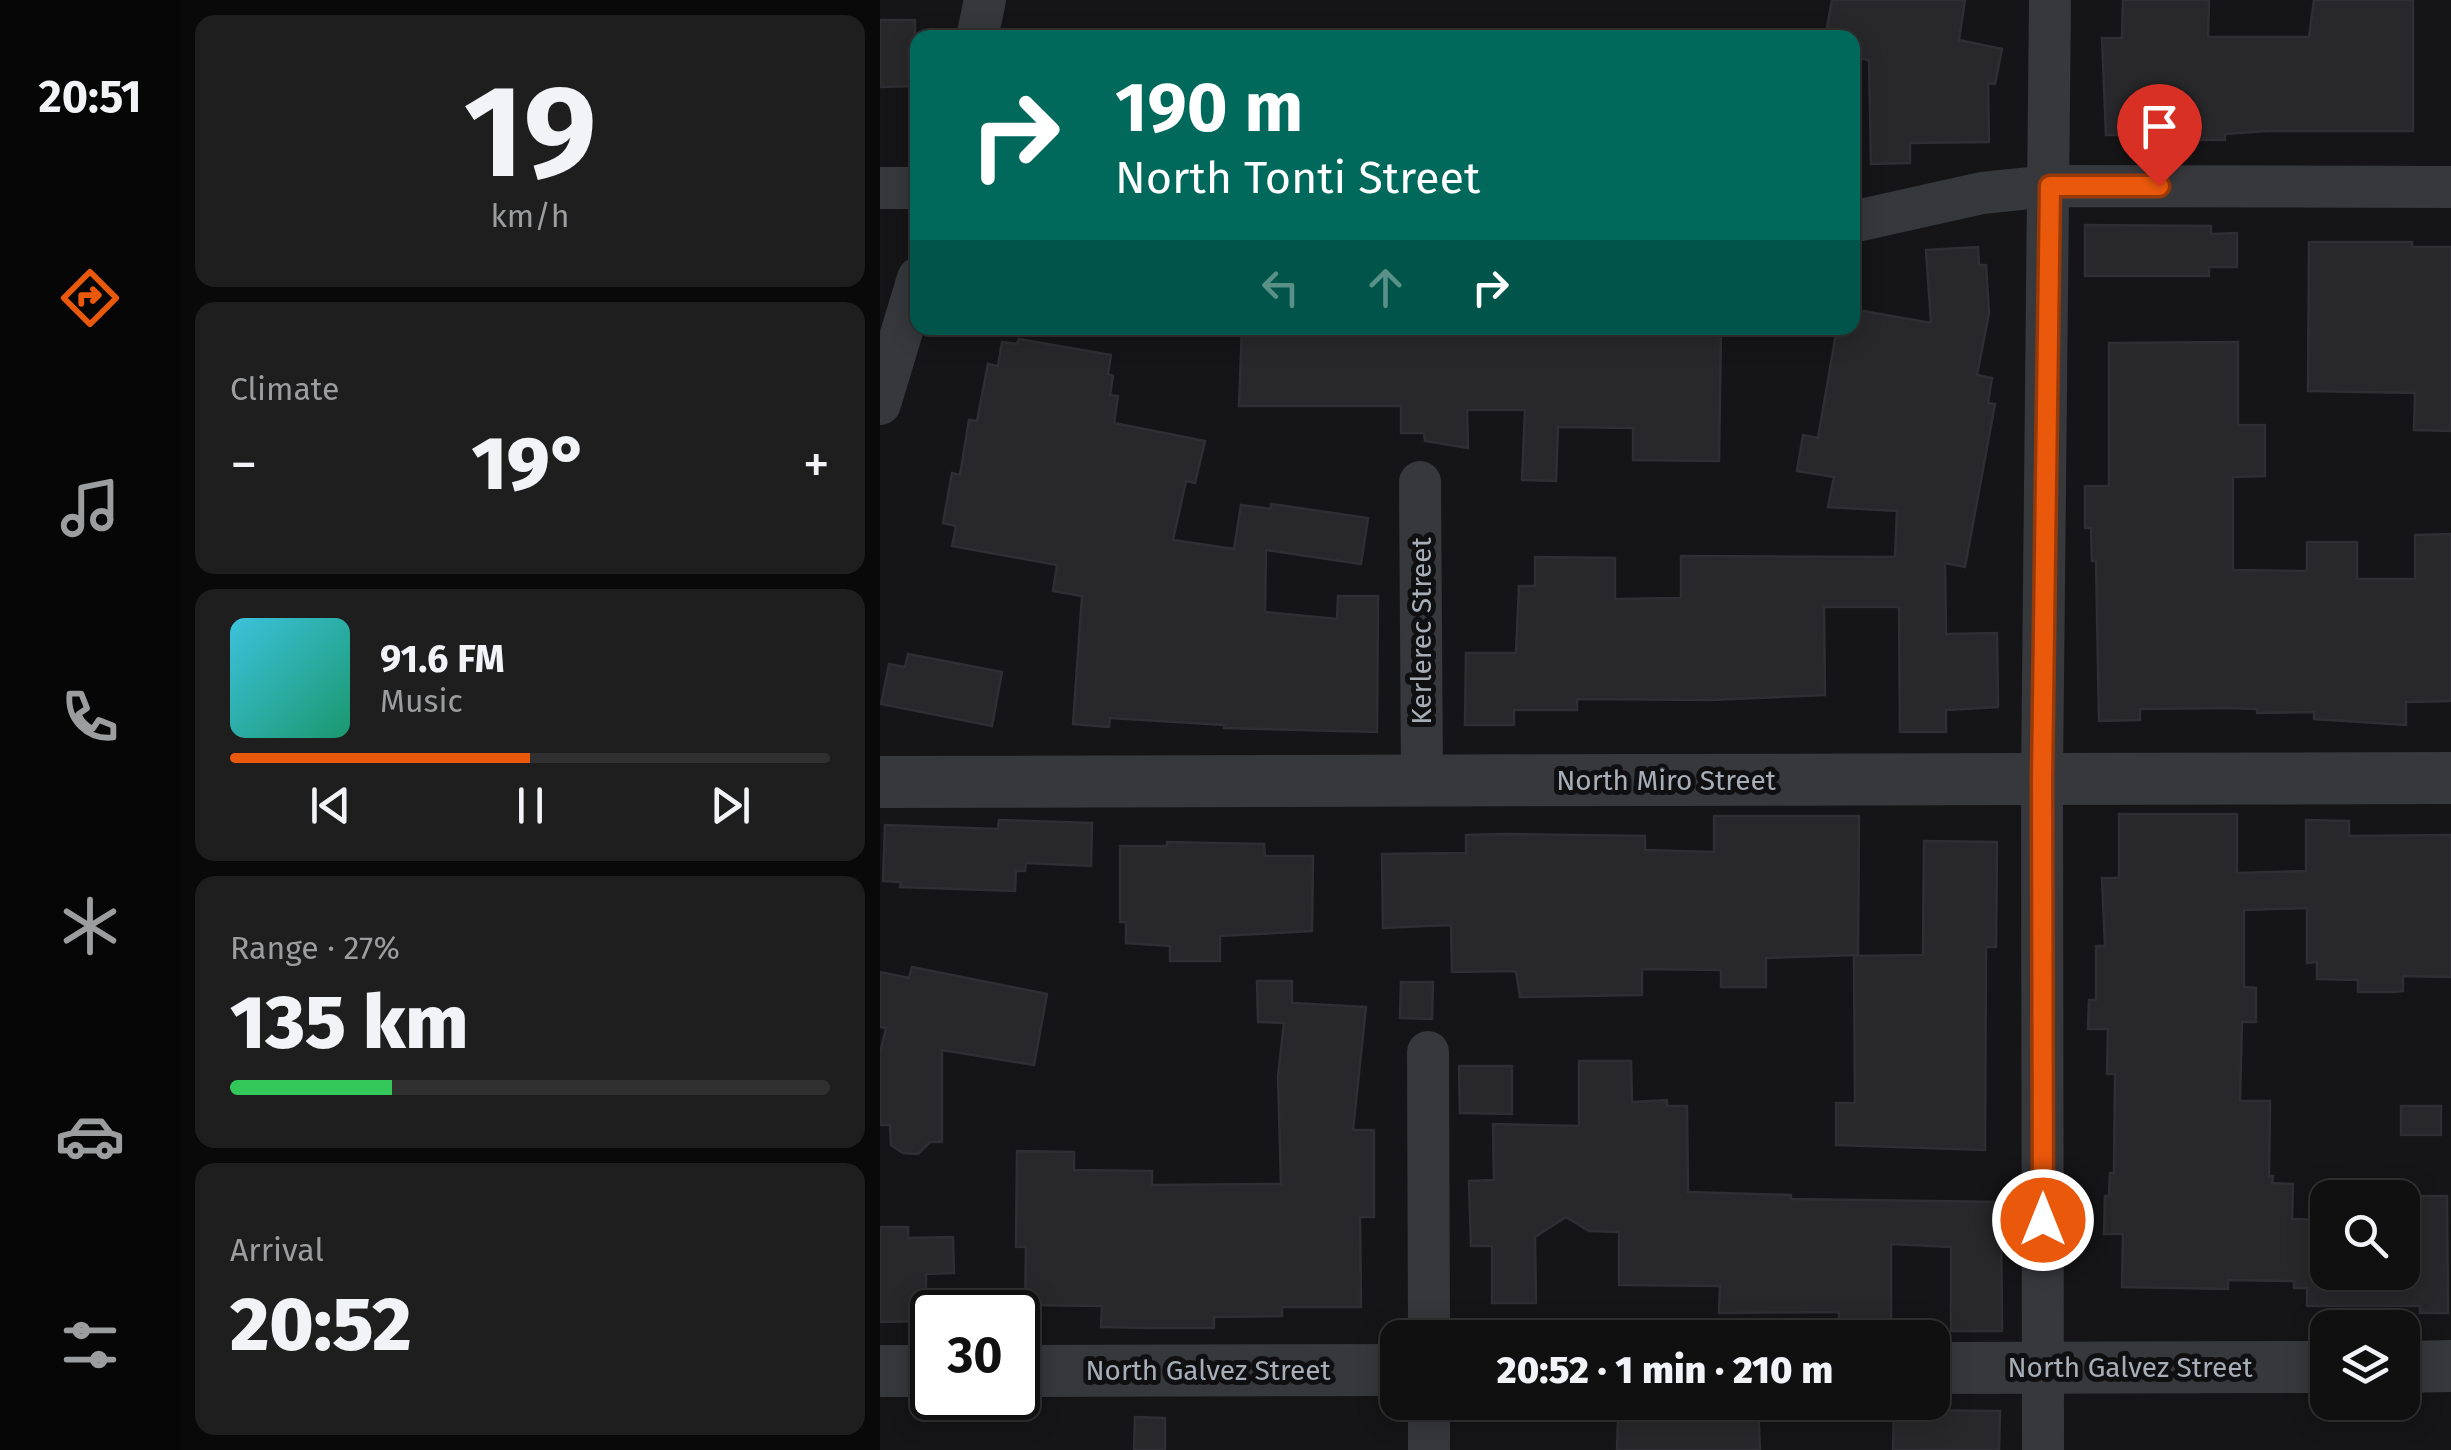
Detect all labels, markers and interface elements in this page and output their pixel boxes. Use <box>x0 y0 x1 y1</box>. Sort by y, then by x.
text: 19 <box>463 54 597 210</box>
text: 190 m <box>1115 66 1303 150</box>
text: 20:51 <box>38 70 142 124</box>
icon: right <box>950 70 1080 200</box>
pin <box>2117 84 2202 187</box>
icon: arrive <box>2132 99 2187 154</box>
text: North Tonti Street <box>1115 151 1480 205</box>
text: km/h <box>490 197 570 235</box>
icon: left <box>1253 260 1308 315</box>
icon: ahead <box>1358 260 1413 315</box>
icon: right <box>1463 260 1518 315</box>
icon: directions <box>55 263 125 333</box>
text: Climate <box>230 370 339 408</box>
text: 19° <box>471 419 589 509</box>
text: − <box>230 432 258 498</box>
text: + <box>803 432 830 498</box>
icon: music <box>55 473 125 543</box>
street label: Kerlerec Street <box>1405 536 1438 725</box>
text: 91.6 FM <box>380 636 505 682</box>
icon: phone <box>55 682 125 752</box>
text: Music <box>380 682 463 720</box>
street label: North Miro Street <box>1556 764 1777 797</box>
icon: previous <box>303 778 358 833</box>
icon: pause <box>503 778 558 833</box>
icon: next <box>703 778 758 833</box>
icon: climate <box>55 891 125 961</box>
text: Range · 27% <box>230 929 400 967</box>
text: 135 km <box>230 978 468 1068</box>
icon: car <box>55 1101 125 1171</box>
position arrow <box>1991 1168 2095 1272</box>
map controls <box>2310 1180 2420 1420</box>
button: search <box>2310 1180 2420 1290</box>
text: Arrival <box>230 1231 324 1269</box>
text: 20:52 <box>230 1280 412 1370</box>
speed limit sign: 30 <box>910 1290 1040 1420</box>
icon: filters <box>55 1310 125 1380</box>
button: layers <box>2310 1310 2420 1420</box>
text: 20:52 · 1 min · 210 m <box>1497 1347 1833 1393</box>
street label: North Galvez Street <box>2007 1351 2253 1384</box>
street label: North Galvez Street <box>1085 1354 1331 1387</box>

